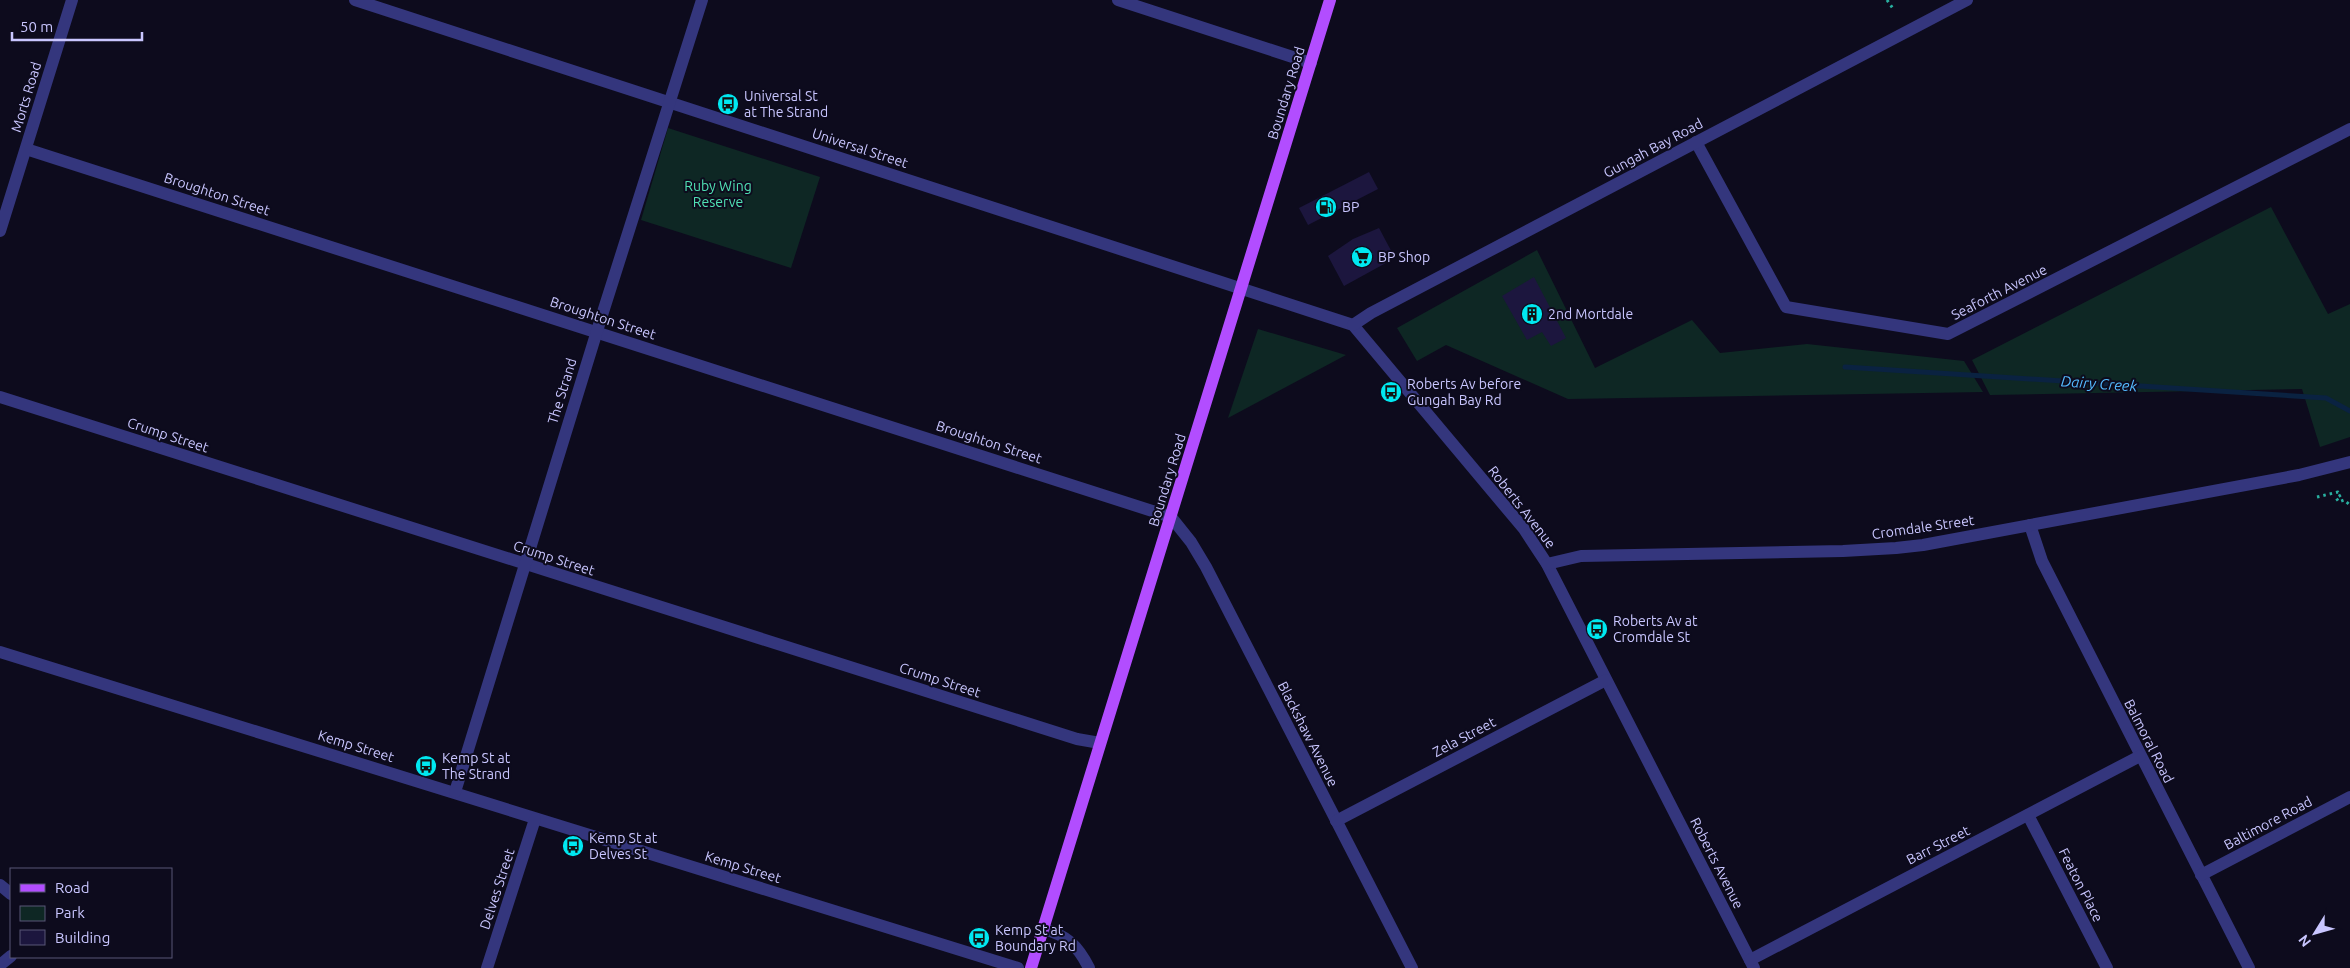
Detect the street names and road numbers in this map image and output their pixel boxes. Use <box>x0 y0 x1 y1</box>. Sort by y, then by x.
street label: Boundary Road <box>1264 45 1308 141</box>
street label: Morts Road <box>8 60 44 134</box>
street label: Gungah Bay Road <box>1601 115 1705 181</box>
street label: Universal Street <box>810 125 910 171</box>
street label: Broughton Street <box>162 169 272 219</box>
street label: Seaforth Avenue <box>1949 261 2049 323</box>
street label: Broughton Street <box>548 293 658 343</box>
street label: The Strand <box>544 356 580 426</box>
street label: Crump Street <box>125 414 211 456</box>
street label: Broughton Street <box>934 417 1044 467</box>
street label: Boundary Road <box>1145 432 1189 528</box>
street label: Roberts Avenue <box>1485 463 1559 551</box>
street label: Cromdale Street <box>1871 512 1976 542</box>
street label: Crump Street <box>511 537 597 579</box>
street label: Crump Street <box>897 659 983 701</box>
street label: Blackshaw Avenue <box>1275 679 1341 789</box>
street label: Balmoral Road <box>2121 697 2177 785</box>
street label: Zela Street <box>1430 714 1499 760</box>
street label: Kemp Street <box>316 727 396 765</box>
street label: Baltimore Road <box>2221 793 2315 853</box>
street label: Roberts Avenue <box>1687 815 1747 911</box>
street label: Barr Street <box>1904 822 1973 868</box>
street label: Featon Place <box>2056 845 2106 925</box>
street label: Delves Street <box>476 846 518 931</box>
street label: Kemp Street <box>703 848 783 886</box>

